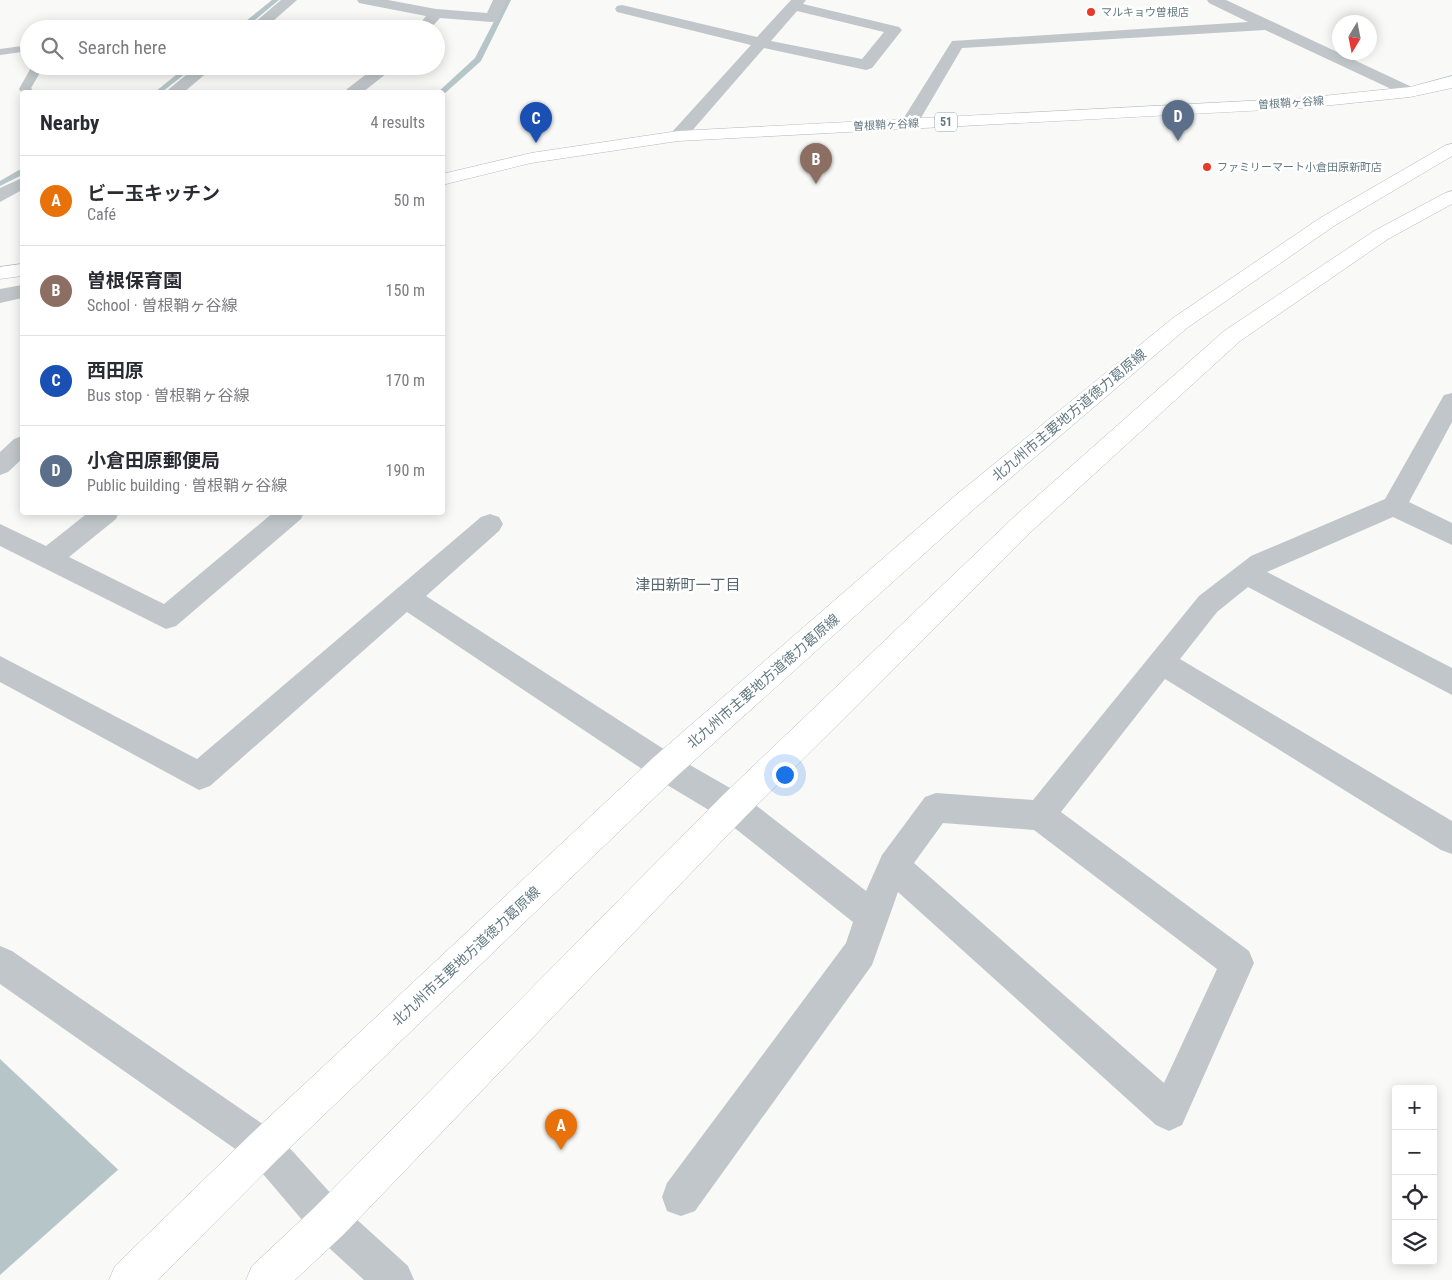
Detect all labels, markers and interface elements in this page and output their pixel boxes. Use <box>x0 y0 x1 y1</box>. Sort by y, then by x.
marker: マルキョウ曽根店 <box>1085 6 1097 18</box>
place label: マルキョウ曽根店 <box>1101 6 1189 19</box>
north arrow <box>1332 15 1377 60</box>
search box <box>20 20 445 75</box>
icon: search <box>38 34 66 62</box>
text: Search here <box>78 36 166 59</box>
street label: 曽根鞘ヶ谷線 <box>1258 94 1324 112</box>
pin: D <box>1162 100 1194 141</box>
pin: C <box>520 102 552 143</box>
text: Nearby <box>40 111 99 135</box>
road number: 51 <box>935 112 957 132</box>
text: 4 results <box>370 113 425 132</box>
street label: 曽根鞘ヶ谷線 <box>853 117 919 133</box>
pin: B <box>800 143 832 184</box>
marker: ファミリーマート小倉田原新町店 <box>1201 161 1213 173</box>
place label: ファミリーマート小倉田原新町店 <box>1217 161 1382 174</box>
text: ビー玉キッチン <box>87 182 220 205</box>
text: A <box>51 191 61 210</box>
text: 50 m <box>393 191 425 210</box>
text: Café <box>87 205 116 224</box>
text: 曽根保育園 <box>87 269 182 292</box>
text: B <box>52 281 60 300</box>
text: 150 m <box>386 281 425 300</box>
text: School · 曽根鞘ヶ谷線 <box>87 296 237 315</box>
street label: 北九州市主要地方道徳力葛原線 <box>989 346 1149 484</box>
text: 西田原 <box>87 359 144 382</box>
text: C <box>51 371 61 390</box>
text: 170 m <box>386 371 425 390</box>
text: Bus stop · 曽根鞘ヶ谷線 <box>87 386 249 405</box>
text: 小倉田原郵便局 <box>87 449 220 472</box>
text: D <box>51 461 61 480</box>
text: 190 m <box>386 461 425 480</box>
text: Public building · 曽根鞘ヶ谷線 <box>87 476 287 495</box>
district label: 津田新町一丁目 <box>635 576 741 594</box>
street label: 北九州市主要地方道徳力葛原線 <box>684 611 842 751</box>
your location <box>772 762 798 788</box>
street label: 北九州市主要地方道徳力葛原線 <box>389 883 543 1029</box>
map controls <box>1392 1085 1437 1265</box>
button: + <box>1392 1085 1437 1130</box>
pin: A <box>545 1109 577 1150</box>
button: − <box>1392 1130 1437 1175</box>
button: locate <box>1392 1175 1437 1220</box>
button: layers <box>1392 1220 1437 1265</box>

